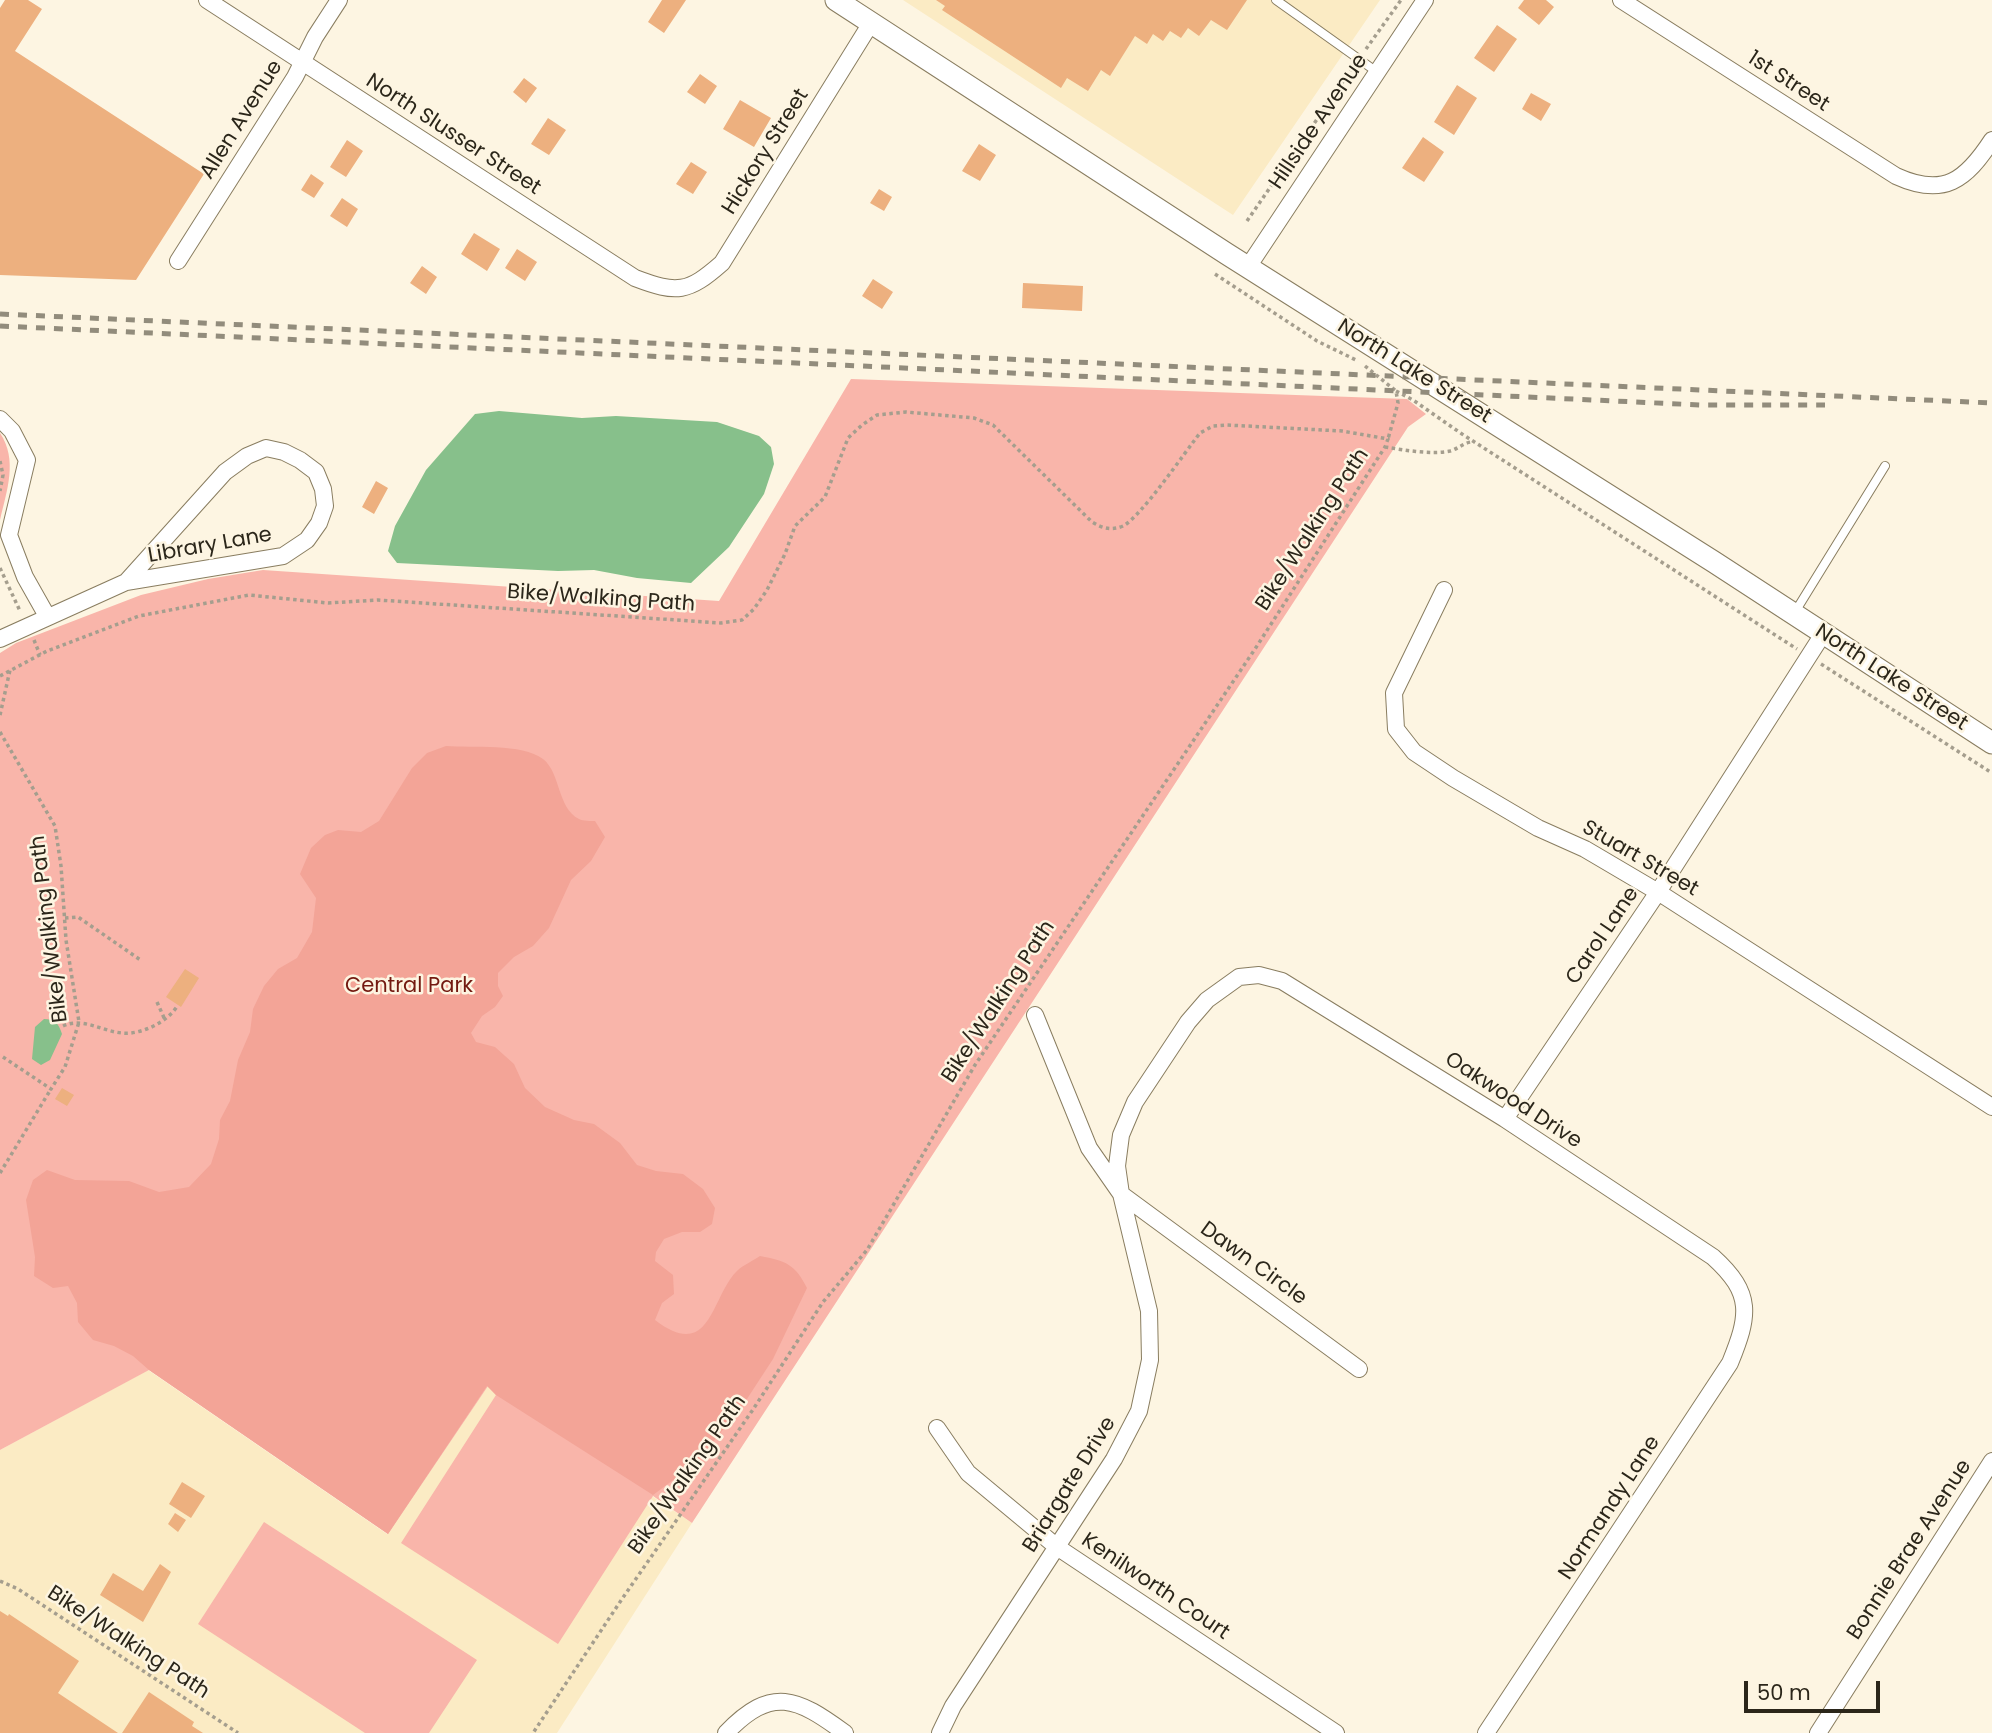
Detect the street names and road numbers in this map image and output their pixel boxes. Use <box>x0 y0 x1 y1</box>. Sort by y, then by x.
street label: 1st Street <box>1742 46 1834 118</box>
street label: Hillside Avenue <box>1264 50 1374 194</box>
street label: Allen Avenue <box>195 56 289 184</box>
street label: North Slusser Street <box>361 69 545 201</box>
street label: Hickory Street <box>717 84 815 220</box>
street label: North Lake Street <box>1332 314 1496 430</box>
street label: Bike/Walking Path <box>1251 444 1375 616</box>
street label: Library Lane <box>146 523 274 569</box>
street label: Bike/Walking Path <box>506 580 696 618</box>
street label: North Lake Street <box>1810 619 1972 737</box>
street label: Stuart Street <box>1577 816 1703 902</box>
street label: Bike/Walking Path <box>26 834 74 1024</box>
street label: Carol Lane <box>1561 882 1645 990</box>
street label: Bike/Walking Path <box>937 916 1061 1088</box>
street label: Oakwood Drive <box>1440 1047 1586 1155</box>
street label: Dawn Circle <box>1195 1217 1311 1311</box>
street label: Bike/Walking Path <box>624 1391 752 1559</box>
street label: Briargate Drive <box>1018 1413 1122 1557</box>
street label: Normandy Lane <box>1554 1431 1666 1585</box>
street label: Bonnie Brae Avenue <box>1842 1455 1978 1645</box>
street label: Kenilworth Court <box>1076 1528 1234 1646</box>
street label: Bike/Walking Path <box>42 1581 214 1705</box>

